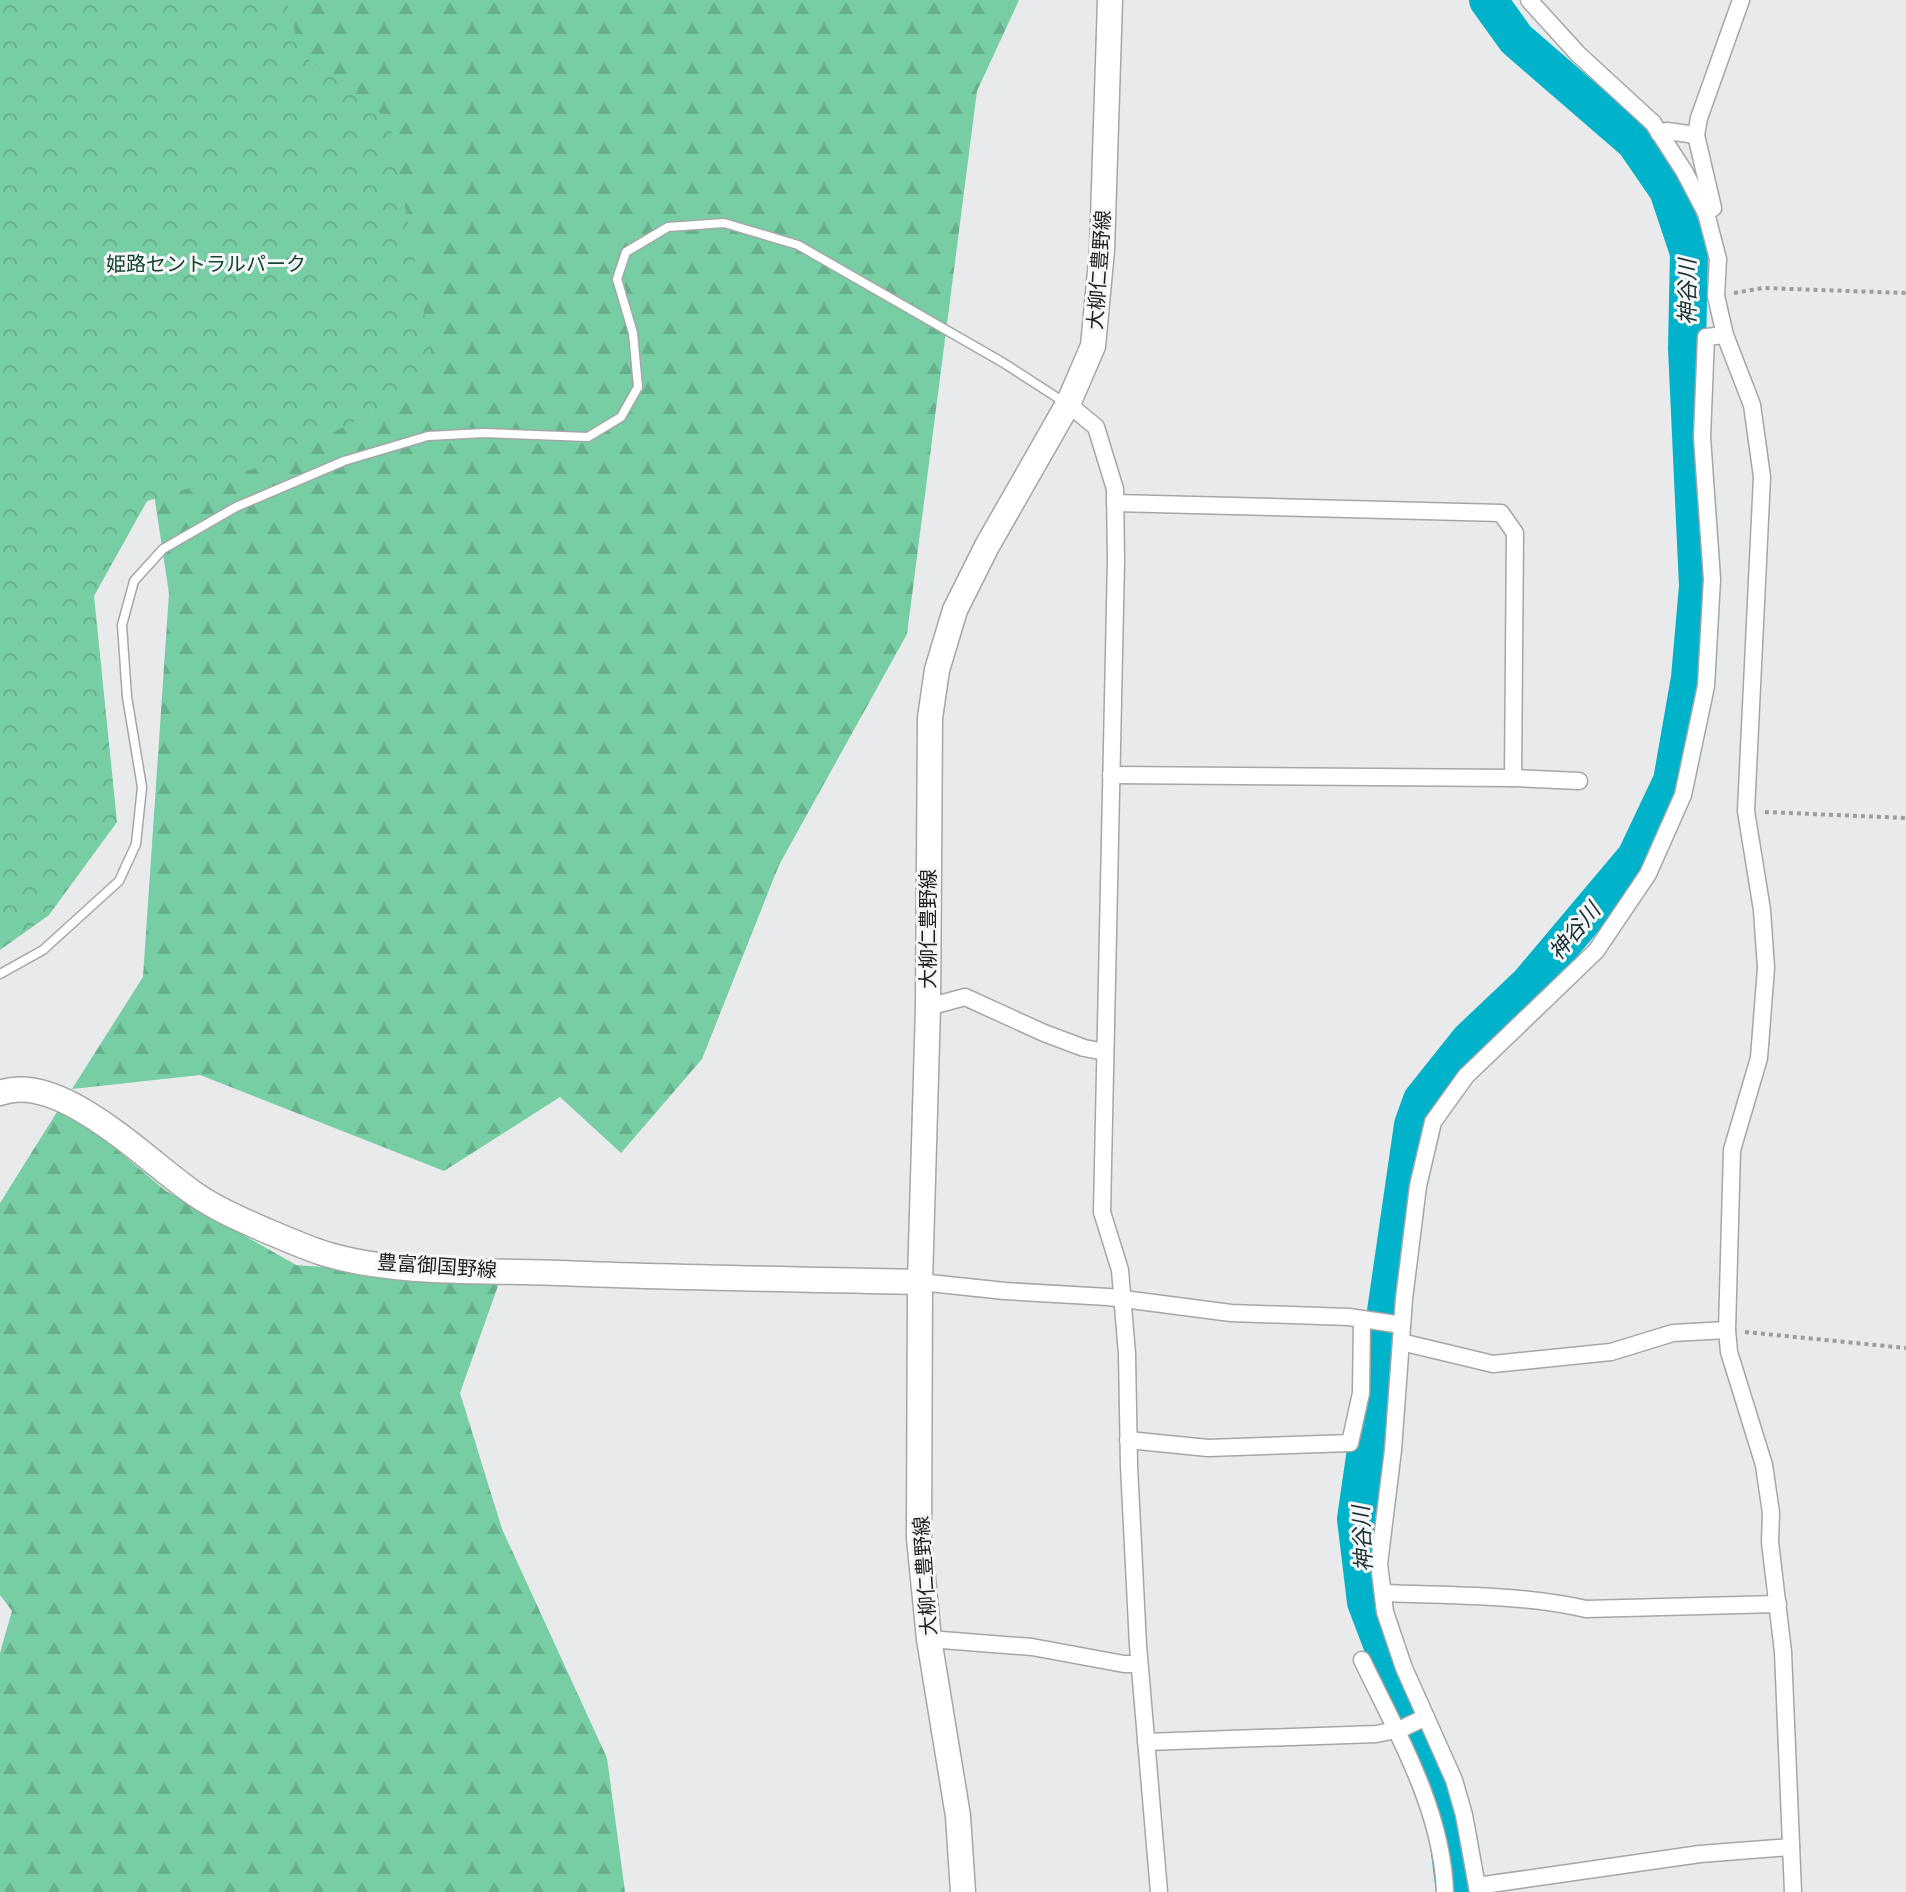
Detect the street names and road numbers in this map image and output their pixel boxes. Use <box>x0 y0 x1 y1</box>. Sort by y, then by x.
street label: 大柳仁豊野線 <box>1081 209 1116 331</box>
street label: 大柳仁豊野線 <box>914 869 941 989</box>
street label: 豊富御国野線 <box>376 1248 498 1283</box>
street label: 大柳仁豊野線 <box>907 1515 942 1637</box>

